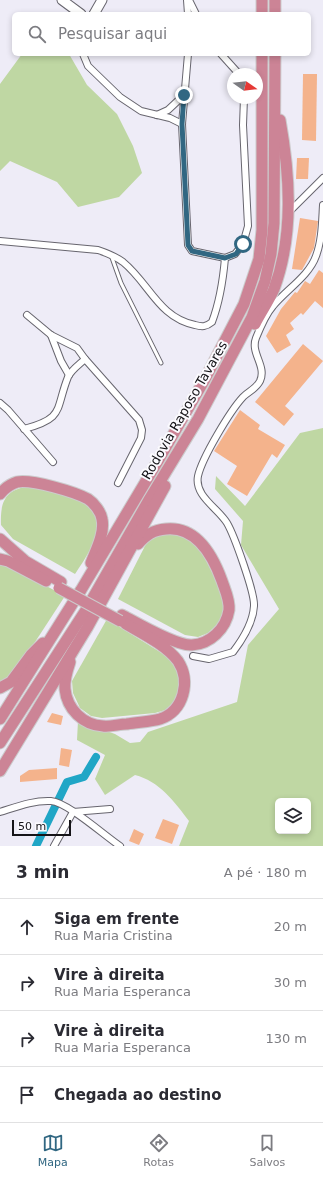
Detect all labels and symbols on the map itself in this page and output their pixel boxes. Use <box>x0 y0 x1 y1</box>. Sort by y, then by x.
north arrow <box>227 68 263 104</box>
route end <box>175 86 193 104</box>
route start <box>234 235 252 253</box>
street label: Rodovia Raposo Tavares <box>139 338 230 482</box>
scale bar <box>12 818 71 837</box>

